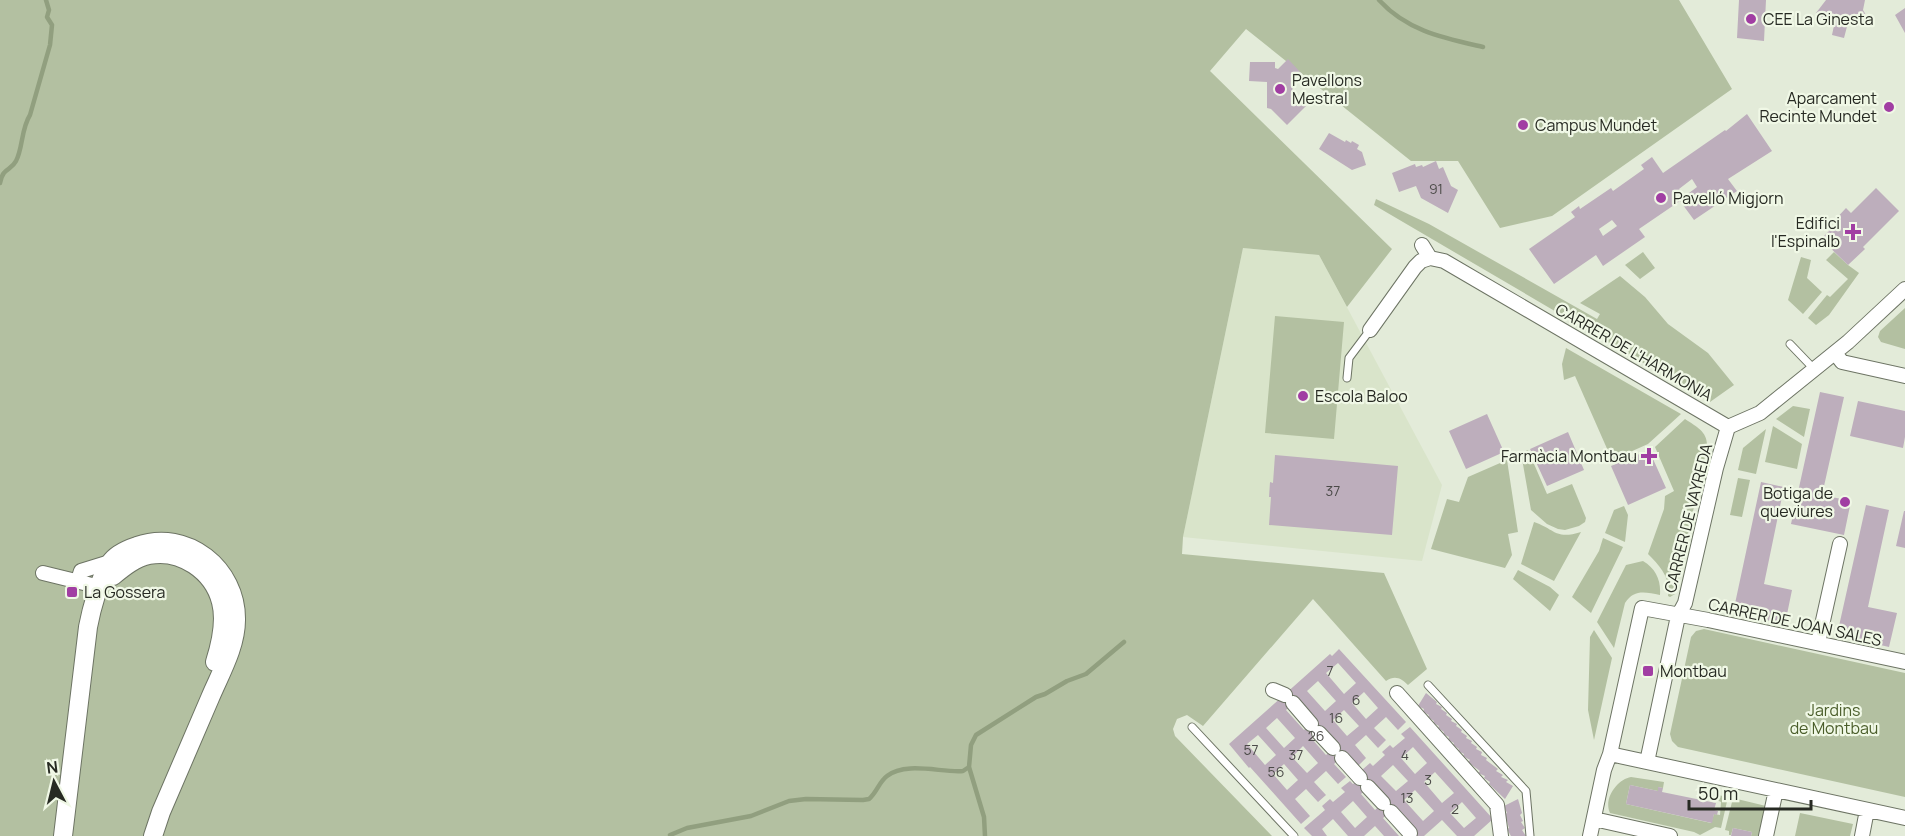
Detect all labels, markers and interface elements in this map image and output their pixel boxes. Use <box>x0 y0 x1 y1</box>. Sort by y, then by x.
place label: CEE La Ginesta <box>1763 8 1874 30</box>
marker: CEE La Ginesta <box>1744 12 1758 26</box>
place label: Pavellons Mestral <box>1292 69 1362 109</box>
marker: Pavellons Mestral <box>1273 82 1287 96</box>
place label: Aparcament Recinte Mundet <box>1759 87 1877 127</box>
marker: Aparcament Recinte Mundet <box>1882 100 1896 114</box>
place label: Campus Mundet <box>1535 114 1657 136</box>
marker: Campus Mundet <box>1516 118 1530 132</box>
house number: 91 <box>1429 179 1443 198</box>
place label: Pavelló Migjorn <box>1673 187 1784 209</box>
marker: Pavelló Migjorn <box>1654 191 1668 205</box>
place label: Edifici l'Espinalb <box>1771 212 1840 252</box>
marker: Edifici l'Espinalb <box>1844 223 1862 241</box>
street label: CARRER DE L'HARMONIA <box>1552 298 1716 406</box>
place label: Escola Baloo <box>1315 385 1408 407</box>
marker: Escola Baloo <box>1296 389 1310 403</box>
street label: CARRER DE VAYREDA <box>1659 441 1717 595</box>
place label: Farmàcia Montbau <box>1501 445 1637 467</box>
marker: Farmàcia Montbau <box>1642 449 1656 463</box>
house number: 37 <box>1326 481 1340 500</box>
place label: Botiga de queviures <box>1760 482 1833 522</box>
marker: Botiga de queviures <box>1838 495 1852 509</box>
place label: La Gossera <box>84 581 165 603</box>
marker: La Gossera <box>65 585 79 599</box>
street label: CARRER DE JOAN SALES <box>1706 593 1884 651</box>
place label: Montbau <box>1660 660 1727 682</box>
house number: 7 <box>1326 661 1334 680</box>
marker: Montbau <box>1641 664 1655 678</box>
house number: 6 <box>1352 690 1360 709</box>
park label: Jardins de Montbau <box>1790 699 1878 739</box>
house number: 16 <box>1329 708 1343 727</box>
house number: 26 <box>1308 726 1324 745</box>
house number: 57 <box>1243 740 1259 759</box>
house number: 37 <box>1289 745 1303 764</box>
house number: 4 <box>1401 745 1409 764</box>
north arrow <box>24 752 84 812</box>
text: N <box>45 755 59 779</box>
house number: 56 <box>1268 762 1284 781</box>
house number: 3 <box>1424 770 1432 789</box>
scale bar <box>1689 773 1810 811</box>
text: 50 m <box>1698 781 1738 805</box>
house number: 13 <box>1400 788 1414 807</box>
house number: 2 <box>1451 799 1459 818</box>

